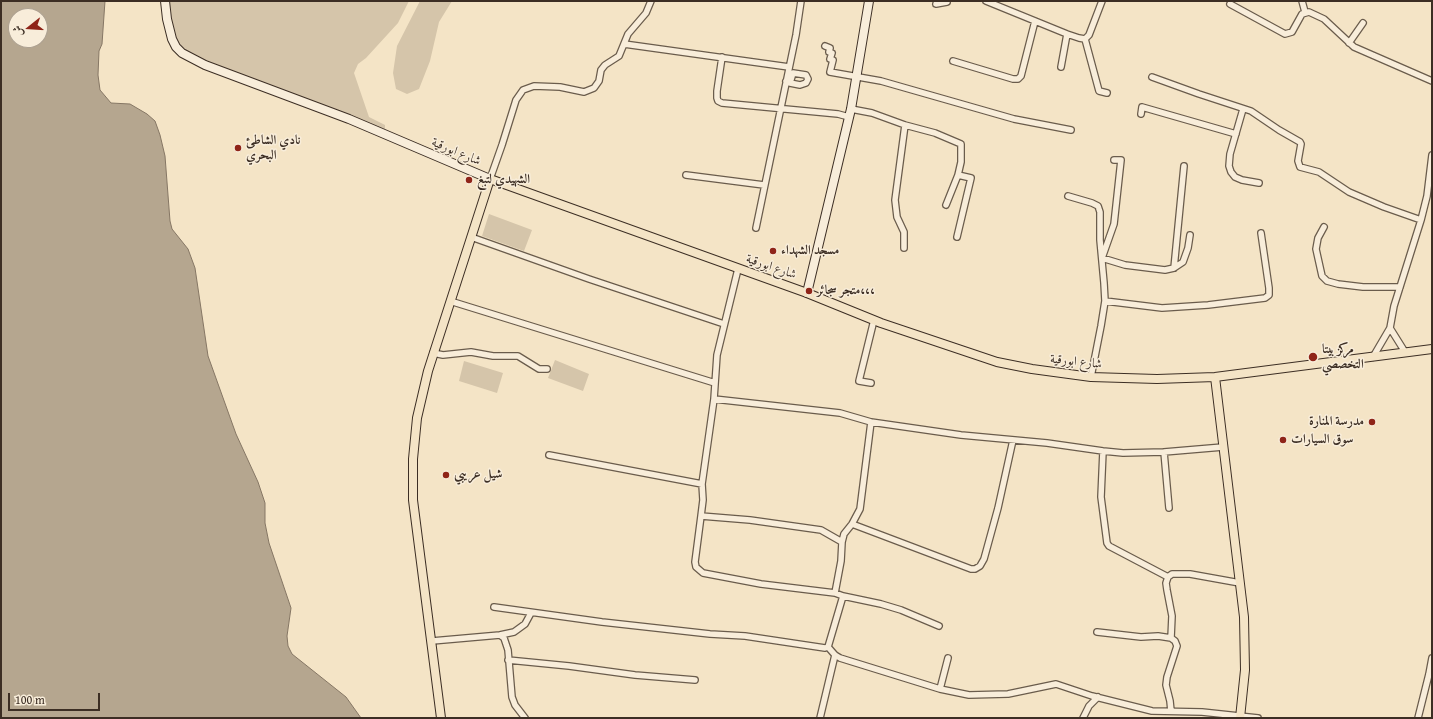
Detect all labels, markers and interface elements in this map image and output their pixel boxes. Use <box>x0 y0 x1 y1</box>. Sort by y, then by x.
north arrow <box>8 8 48 48</box>
text: ش <box>8 24 27 39</box>
place label: نادي الشاطئ البحري <box>246 133 301 164</box>
street label: شارع ابورقية <box>429 135 483 169</box>
marker: نادي الشاطئ البحري <box>233 143 243 153</box>
place label: الشهيدي لتبغ <box>477 172 530 188</box>
marker: الشهيدي لتبغ <box>464 175 474 185</box>
place label: مسجد الشهداء <box>781 243 839 259</box>
marker: مسجد الشهداء <box>768 246 778 256</box>
street label: شارع ابورقية <box>744 251 798 283</box>
place label: متجر سجائر،،، <box>817 283 875 299</box>
marker: متجر سجائر،،، <box>804 286 814 296</box>
place label: مركز بيتا التخصصي <box>1322 342 1364 373</box>
marker: مركز بيتا التخصصي <box>1307 351 1319 363</box>
street label: شارع ابورقية <box>1049 352 1103 372</box>
place label: مدرسة المنارة <box>1309 414 1364 430</box>
marker: مدرسة المنارة <box>1367 417 1377 427</box>
place label: سوق السيارات <box>1291 432 1353 448</box>
marker: سوق السيارات <box>1278 435 1288 445</box>
place label: شيل عريبي <box>454 467 503 483</box>
marker: شيل عريبي <box>441 470 451 480</box>
scale bar <box>10 685 102 711</box>
text: 100 m <box>15 691 45 708</box>

